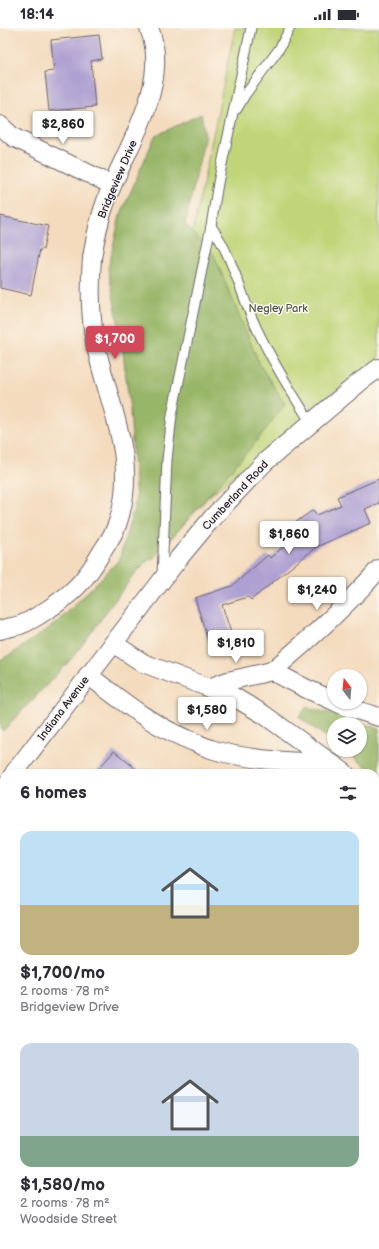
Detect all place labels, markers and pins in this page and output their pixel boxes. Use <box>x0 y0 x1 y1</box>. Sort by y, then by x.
pin: $2,860 <box>30 111 96 145</box>
pin: $1,700 <box>82 326 148 360</box>
pin: $1,860 <box>256 521 322 555</box>
pin: $1,240 <box>284 577 350 611</box>
pin: $1,810 <box>203 630 269 664</box>
pin: $1,580 <box>174 697 240 731</box>

